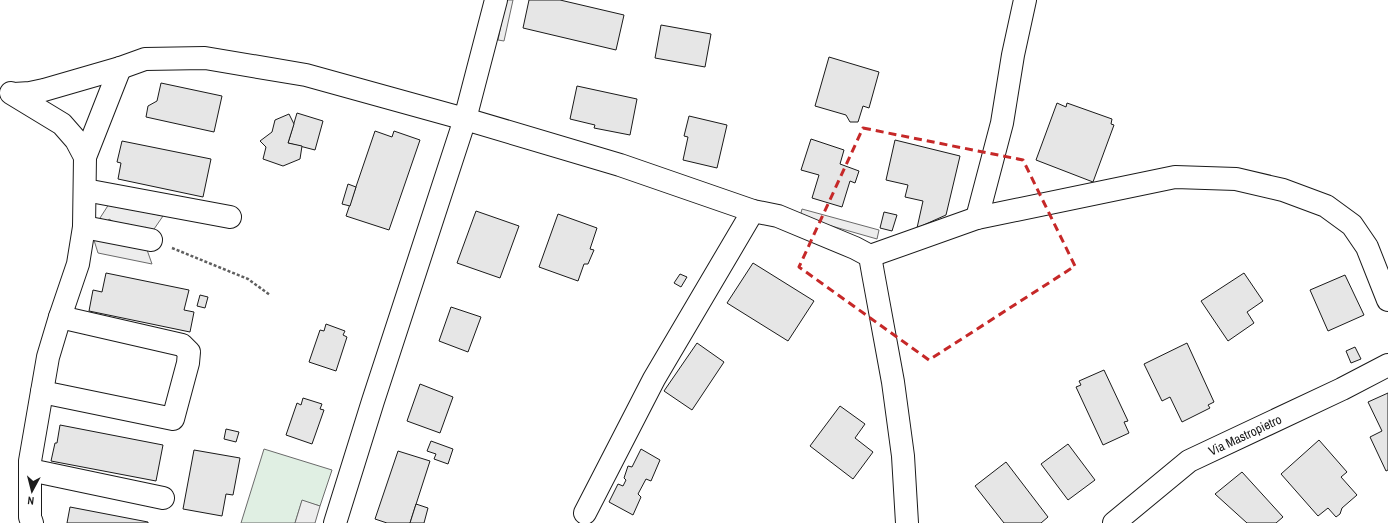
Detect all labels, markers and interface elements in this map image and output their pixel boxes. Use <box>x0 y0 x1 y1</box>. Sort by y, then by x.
street label: Via Mastropietro <box>1206 410 1284 459</box>
north arrow <box>12 471 52 511</box>
text: N <box>27 494 35 508</box>

